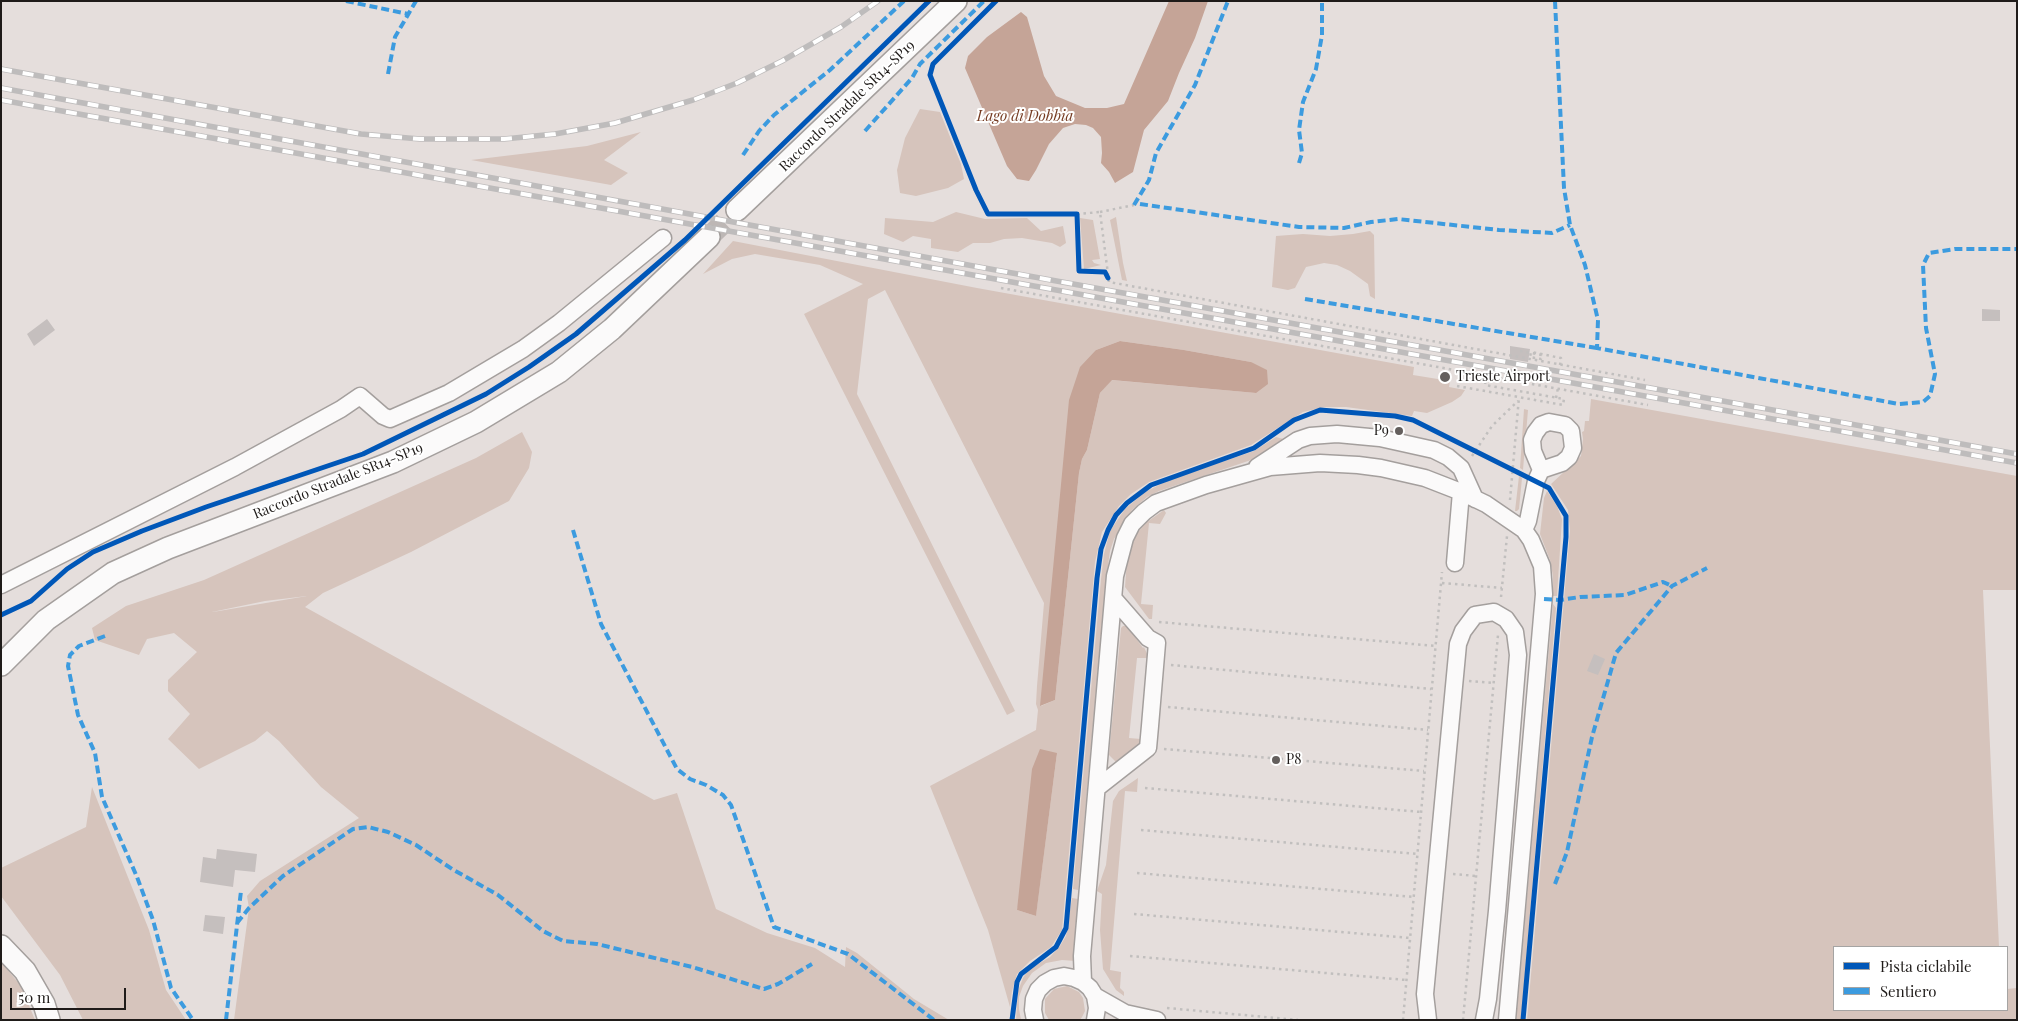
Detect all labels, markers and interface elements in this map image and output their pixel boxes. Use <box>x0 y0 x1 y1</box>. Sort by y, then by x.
street label: Raccordo Stradale SR14-SP19 <box>776 37 918 175</box>
water label: Lago di Dobbia <box>977 107 1073 125</box>
place label: Trieste Airport <box>1456 369 1550 385</box>
marker: Trieste Airport <box>1438 370 1452 384</box>
place label: P9 <box>1374 423 1389 439</box>
marker: P9 <box>1393 425 1405 437</box>
street label: Raccordo Stradale SR14-SP19 <box>251 439 425 523</box>
place label: P8 <box>1286 752 1301 768</box>
marker: P8 <box>1270 754 1282 766</box>
legend <box>1833 946 2008 1011</box>
text: Pista ciclabile <box>1880 956 1972 976</box>
scale bar <box>12 978 129 1010</box>
text: Sentiero <box>1880 981 1937 1001</box>
text: 50 m <box>18 987 50 1007</box>

